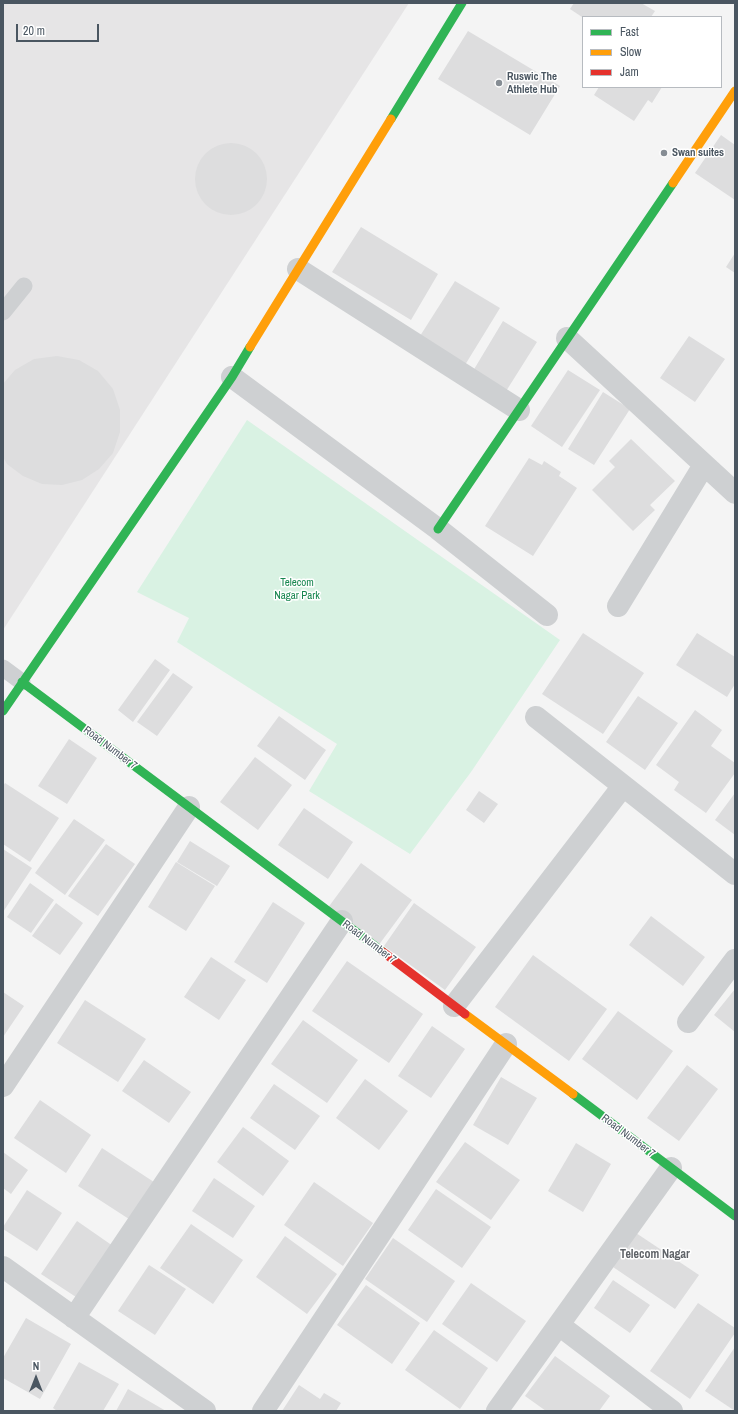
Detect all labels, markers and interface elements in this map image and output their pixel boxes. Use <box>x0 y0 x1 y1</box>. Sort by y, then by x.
scale bar <box>18 16 101 42</box>
legend <box>582 16 722 88</box>
text: 20 m <box>23 23 45 39</box>
text: Fast <box>620 24 639 40</box>
text: Slow <box>620 44 641 60</box>
text: Jam <box>620 64 639 80</box>
place label: Ruswic The Athlete Hub <box>507 70 558 96</box>
marker: Ruswic The Athlete Hub <box>494 78 504 88</box>
place label: Swan suites <box>672 146 724 160</box>
marker: Swan suites <box>659 148 669 158</box>
park label: Telecom Nagar Park <box>274 576 320 602</box>
street label: Road Number 7 <box>81 724 139 772</box>
street label: Road Number 7 <box>340 918 398 966</box>
street label: Road Number 7 <box>599 1112 657 1160</box>
district label: Telecom Nagar <box>620 1248 690 1262</box>
north arrow <box>16 1358 56 1398</box>
text: N <box>33 1359 39 1373</box>

